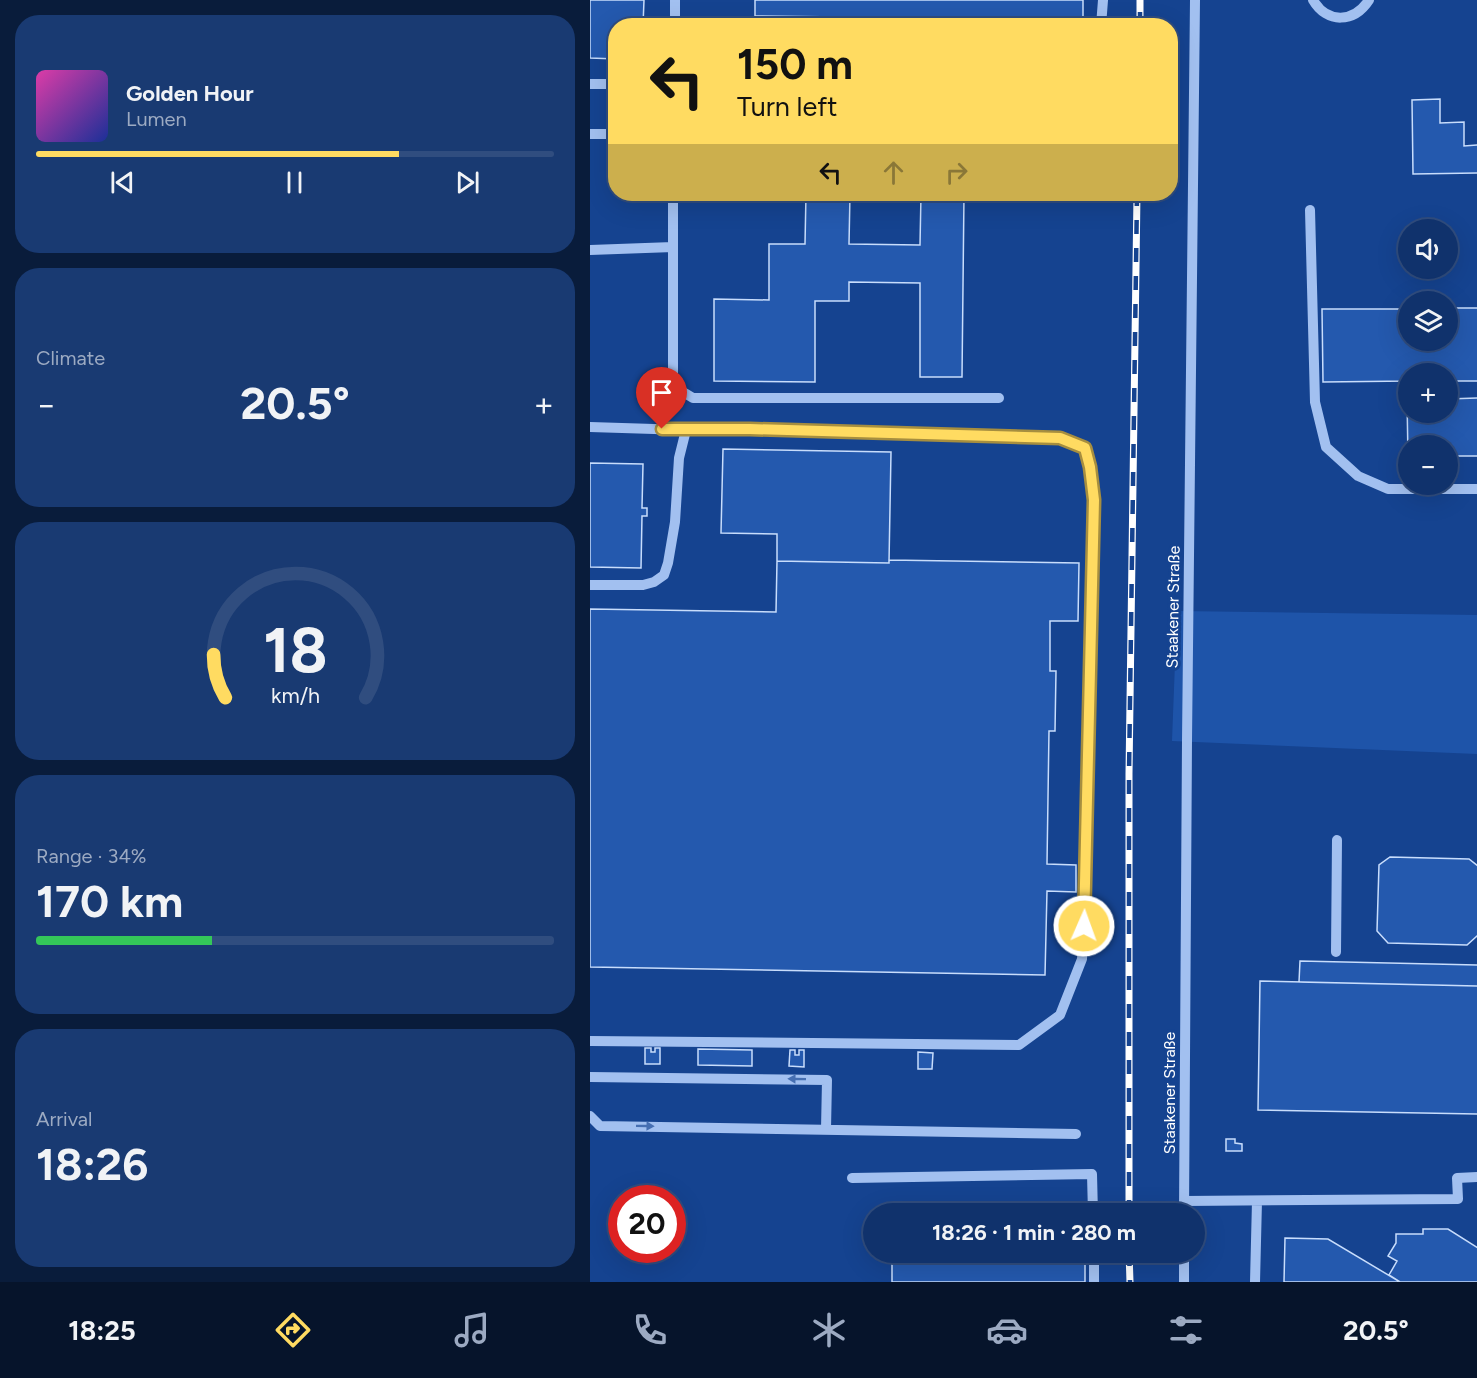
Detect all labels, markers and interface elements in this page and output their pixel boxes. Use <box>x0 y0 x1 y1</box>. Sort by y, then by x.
text: 150 m <box>737 39 853 90</box>
icon: left <box>638 42 716 120</box>
text: Golden Hour <box>126 80 254 107</box>
text: Turn left <box>737 90 837 123</box>
text: Lumen <box>126 107 187 131</box>
icon: left <box>814 156 847 189</box>
icon: ahead <box>877 156 910 189</box>
icon: right <box>940 156 973 189</box>
icon: previous <box>106 166 139 199</box>
icon: pause <box>278 166 311 199</box>
icon: next <box>451 166 484 199</box>
map controls <box>1398 219 1458 495</box>
button: sound <box>1398 219 1458 279</box>
button: layers <box>1398 291 1458 351</box>
text: Climate <box>36 346 105 370</box>
button: + <box>1398 363 1458 423</box>
pin <box>636 367 687 429</box>
text: 20.5° <box>240 376 350 430</box>
icon: arrive <box>645 376 678 409</box>
text: − <box>36 385 57 424</box>
text: + <box>533 385 554 424</box>
button: − <box>1398 435 1458 495</box>
street label: Staakener Straße <box>1162 545 1184 669</box>
text: 18 <box>263 613 327 688</box>
text: km/h <box>271 683 319 708</box>
text: Range · 34% <box>36 844 147 868</box>
text: 170 km <box>36 874 183 928</box>
position arrow <box>1052 894 1116 958</box>
street label: Staakener Straße <box>1160 1031 1179 1154</box>
one-way arrow <box>788 1074 807 1084</box>
text: Arrival <box>36 1107 92 1131</box>
one-way arrow <box>635 1122 654 1131</box>
text: 18:26 <box>36 1137 148 1191</box>
speed limit sign: 20 <box>608 1185 686 1263</box>
text: 18:26 · 1 min · 280 m <box>932 1219 1136 1246</box>
icon: directions <box>272 1309 314 1351</box>
icon: music <box>451 1309 493 1351</box>
icon: phone <box>629 1309 671 1351</box>
icon: climate <box>808 1309 850 1351</box>
icon: car <box>986 1309 1028 1351</box>
icon: filters <box>1165 1309 1207 1351</box>
text: 18:25 <box>68 1314 136 1347</box>
text: 20.5° <box>1343 1314 1409 1347</box>

